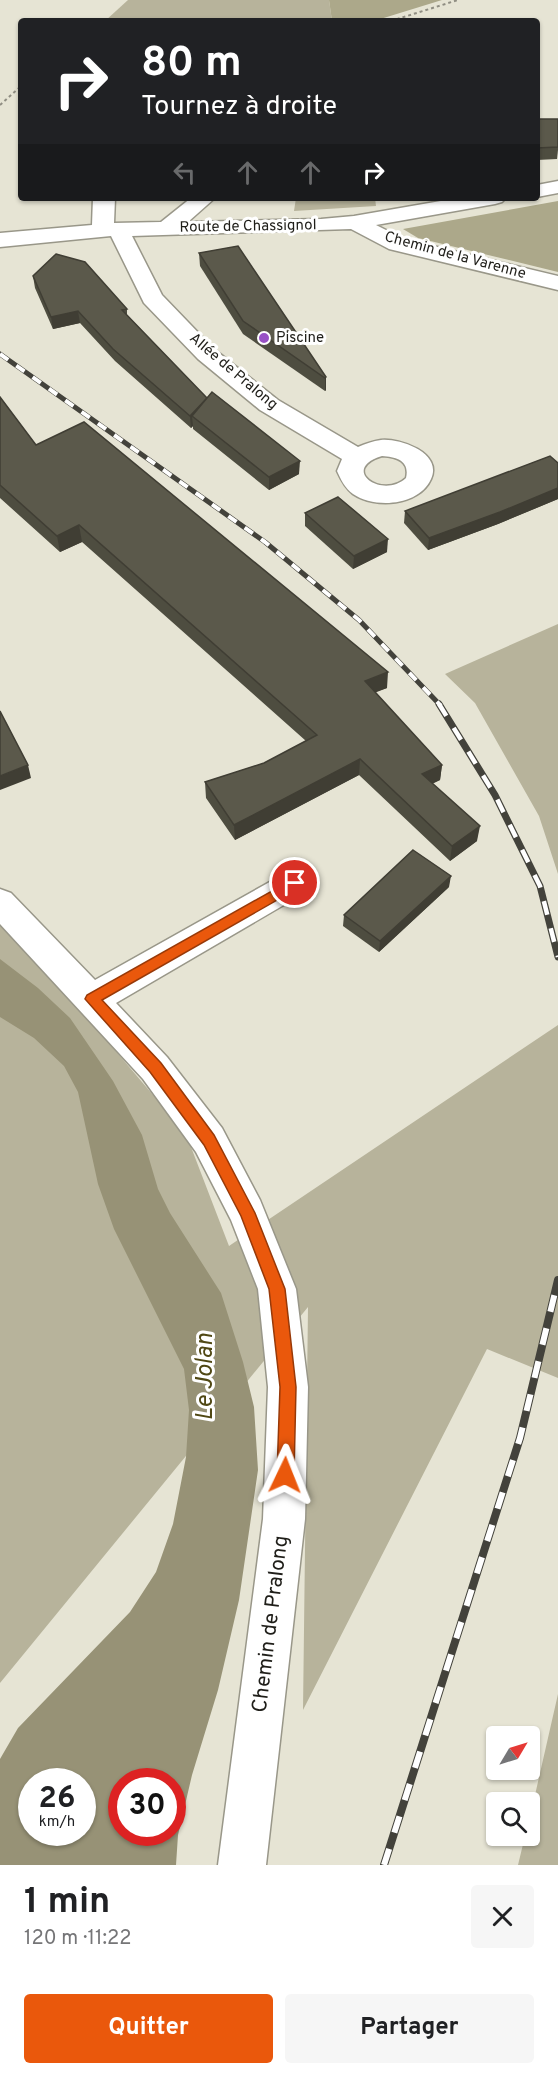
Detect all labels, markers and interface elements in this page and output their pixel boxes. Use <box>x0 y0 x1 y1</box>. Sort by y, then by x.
text: 80 m <box>141 38 242 91</box>
icon: right <box>42 42 120 120</box>
text: Tournez à droite <box>141 90 337 124</box>
icon: left <box>168 156 201 189</box>
icon: ahead <box>231 156 264 189</box>
icon: ahead <box>294 156 327 189</box>
icon: right <box>357 156 390 189</box>
street label: Route de Chassignol <box>179 216 317 238</box>
street label: Chemin de la Varenne <box>382 228 528 284</box>
street label: Allée de Pralong <box>185 329 281 415</box>
place label: Piscine <box>276 329 324 348</box>
marker: Piscine <box>257 331 271 345</box>
pin <box>269 857 320 908</box>
icon: arrive <box>278 866 311 899</box>
water label: Le Jolan <box>191 1333 221 1421</box>
position arrow <box>253 1443 317 1507</box>
street label: Chemin de Pralong <box>247 1534 295 1714</box>
north arrow <box>486 1726 540 1780</box>
map controls <box>486 1726 540 1846</box>
speed limit sign: 30 <box>108 1768 186 1846</box>
text: 26 <box>39 1781 75 1818</box>
button: search <box>486 1792 540 1846</box>
text: km/h <box>39 1813 75 1832</box>
text: 1 min <box>24 1880 110 1926</box>
button: close <box>471 1885 534 1948</box>
text: 120 m · 11:22 <box>24 1926 131 1952</box>
button: Quitter <box>24 1994 273 2063</box>
button: Partager <box>285 1994 534 2063</box>

